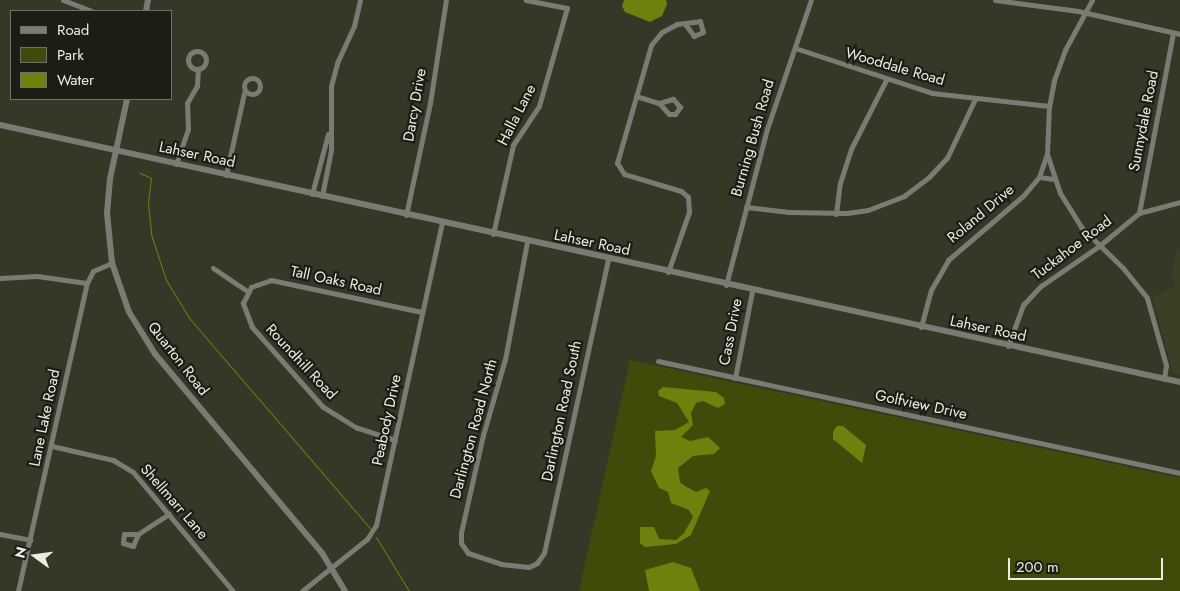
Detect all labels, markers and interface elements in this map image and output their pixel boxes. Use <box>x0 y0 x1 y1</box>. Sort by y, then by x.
legend <box>10 10 172 100</box>
text: Road <box>57 19 89 41</box>
text: Park <box>57 44 84 66</box>
street label: Wooddale Road <box>843 44 947 90</box>
street label: Darcy Drive <box>400 67 430 143</box>
text: Water <box>57 69 94 91</box>
street label: Sunnydale Road <box>1125 69 1163 173</box>
street label: Burning Bush Road <box>728 77 778 199</box>
street label: Halla Lane <box>494 81 540 149</box>
street label: Lahser Road <box>157 138 237 172</box>
street label: Roland Drive <box>944 181 1018 247</box>
street label: Tuckahoe Road <box>1029 212 1115 284</box>
street label: Lahser Road <box>552 226 632 260</box>
street label: Tall Oaks Road <box>289 263 383 299</box>
street label: Cass Drive <box>716 297 746 367</box>
street label: Lahser Road <box>948 312 1028 346</box>
street label: Quarton Road <box>144 319 212 399</box>
street label: Roundhill Road <box>262 321 340 403</box>
street label: Darlington Road South <box>538 339 586 483</box>
street label: Darlington Road North <box>447 357 501 501</box>
street label: Lane Lake Road <box>26 368 64 468</box>
street label: Peabody Drive <box>369 373 405 467</box>
street label: Golfview Drive <box>873 386 969 424</box>
street label: Shellmarr Lane <box>136 461 212 543</box>
north arrow <box>10 531 60 581</box>
text: N <box>9 545 31 560</box>
scale bar <box>1010 548 1165 580</box>
text: 200 m <box>1016 556 1059 578</box>

